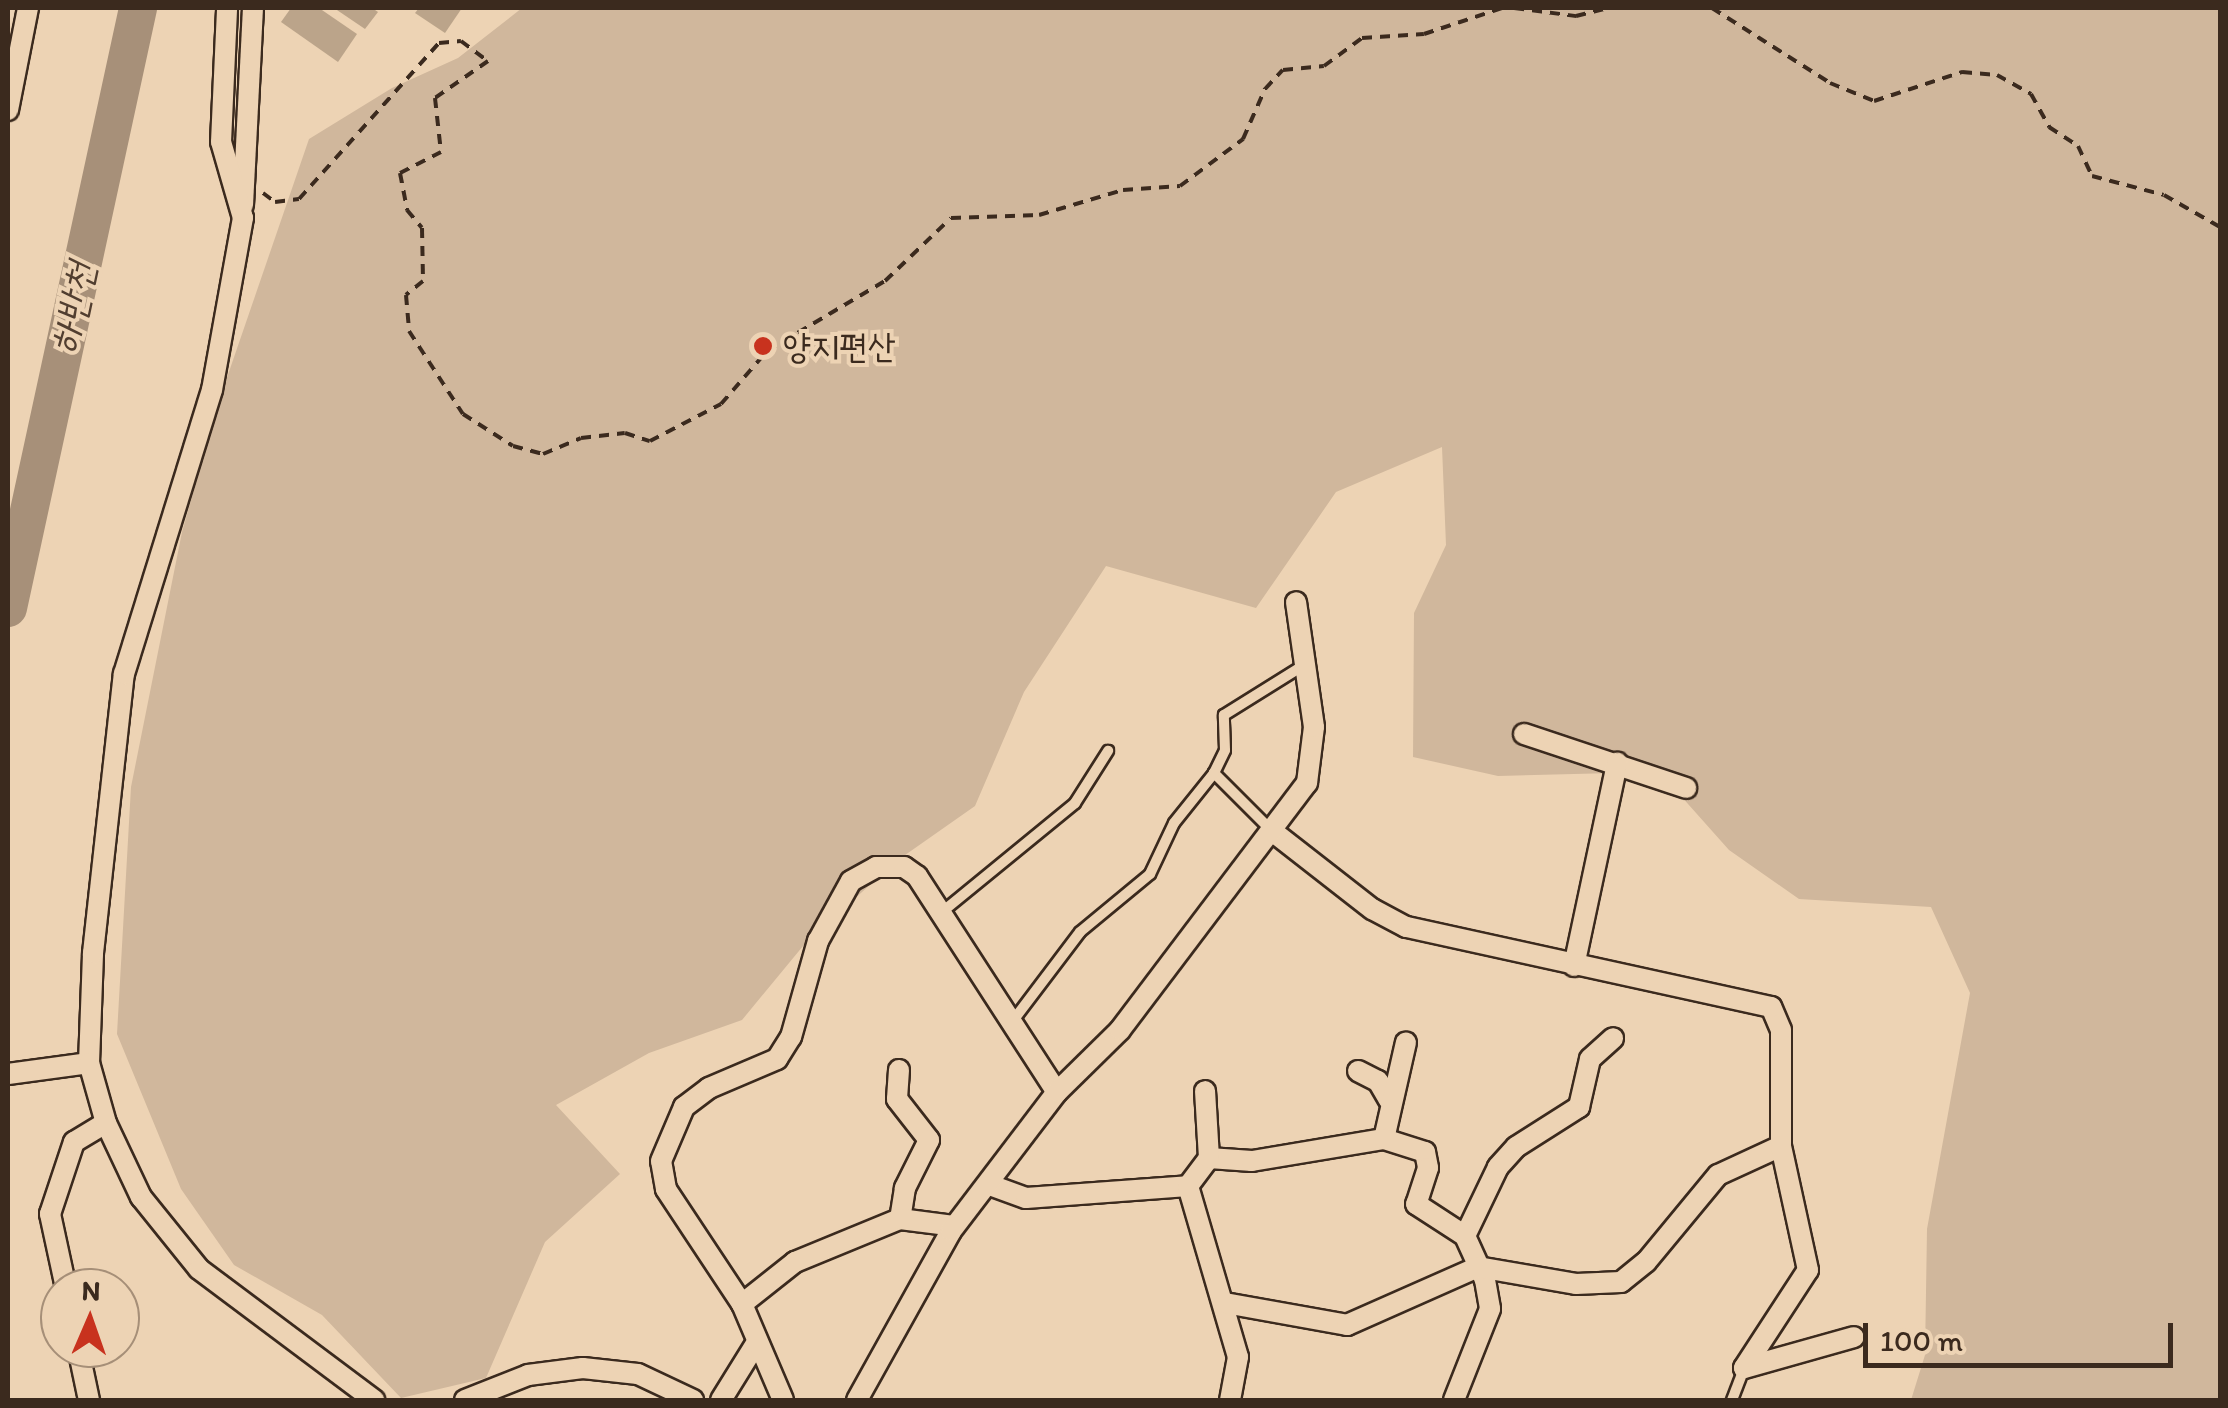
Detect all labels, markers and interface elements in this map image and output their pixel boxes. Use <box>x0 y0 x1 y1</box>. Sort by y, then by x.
water label: 하반천 <box>41 258 105 358</box>
place label: 양지편산 <box>783 325 896 367</box>
marker: 양지편산 <box>752 335 774 357</box>
north arrow <box>40 1268 140 1368</box>
text: N <box>81 1273 101 1307</box>
scale bar <box>1868 1303 2178 1365</box>
text: 100 m <box>1880 1322 1963 1359</box>

